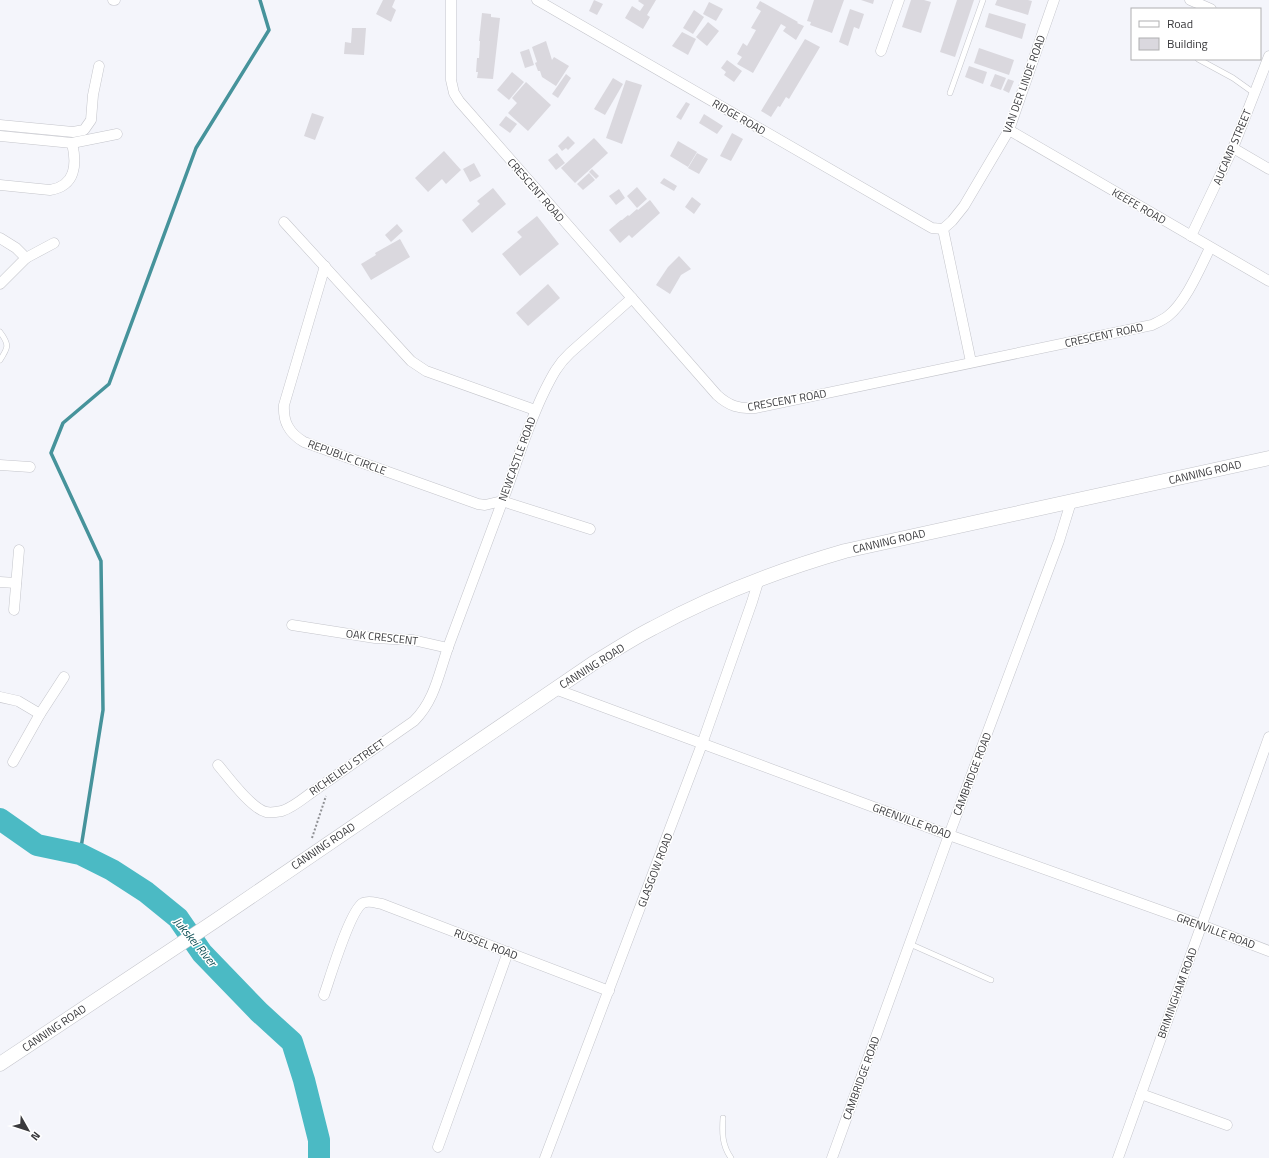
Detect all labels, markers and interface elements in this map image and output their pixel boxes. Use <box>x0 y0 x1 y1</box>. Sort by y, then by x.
legend <box>1131 8 1261 60</box>
text: Road <box>1167 14 1193 33</box>
street label: VAN DER LINDE ROAD <box>999 33 1049 135</box>
text: Building <box>1167 34 1208 53</box>
street label: RIDGE ROAD <box>709 95 769 139</box>
street label: AUCAMP STREET <box>1209 107 1255 187</box>
street label: CRESCENT ROAD <box>504 155 568 225</box>
street label: KEEFE ROAD <box>1109 184 1169 228</box>
street label: CRESCENT ROAD <box>1063 319 1145 351</box>
street label: CRESCENT ROAD <box>746 385 828 415</box>
street label: NEWCASTLE ROAD <box>494 415 540 503</box>
street label: REPUBLIC CIRCLE <box>306 435 388 479</box>
street label: CANNING ROAD <box>1167 456 1243 488</box>
street label: CANNING ROAD <box>851 525 927 557</box>
street label: OAK CRESCENT <box>345 625 419 649</box>
street label: CANNING ROAD <box>556 640 628 692</box>
street label: CAMBRIDGE ROAD <box>949 730 995 818</box>
street label: RICHELIEU STREET <box>306 735 388 799</box>
street label: GRENVILLE ROAD <box>870 799 954 843</box>
street label: CANNING ROAD <box>288 819 358 873</box>
street label: GLASGOW ROAD <box>634 831 676 909</box>
street label: GRENVILLE ROAD <box>1174 909 1258 953</box>
water label: Jukskei River <box>169 913 223 972</box>
street label: RUSSEL ROAD <box>452 925 520 963</box>
street label: BRIMINGHAM ROAD <box>1153 945 1201 1041</box>
street label: CANNING ROAD <box>19 1001 89 1055</box>
street label: CAMBRIDGE ROAD <box>838 1034 884 1122</box>
north arrow <box>8 1110 48 1150</box>
text: N <box>27 1128 44 1144</box>

